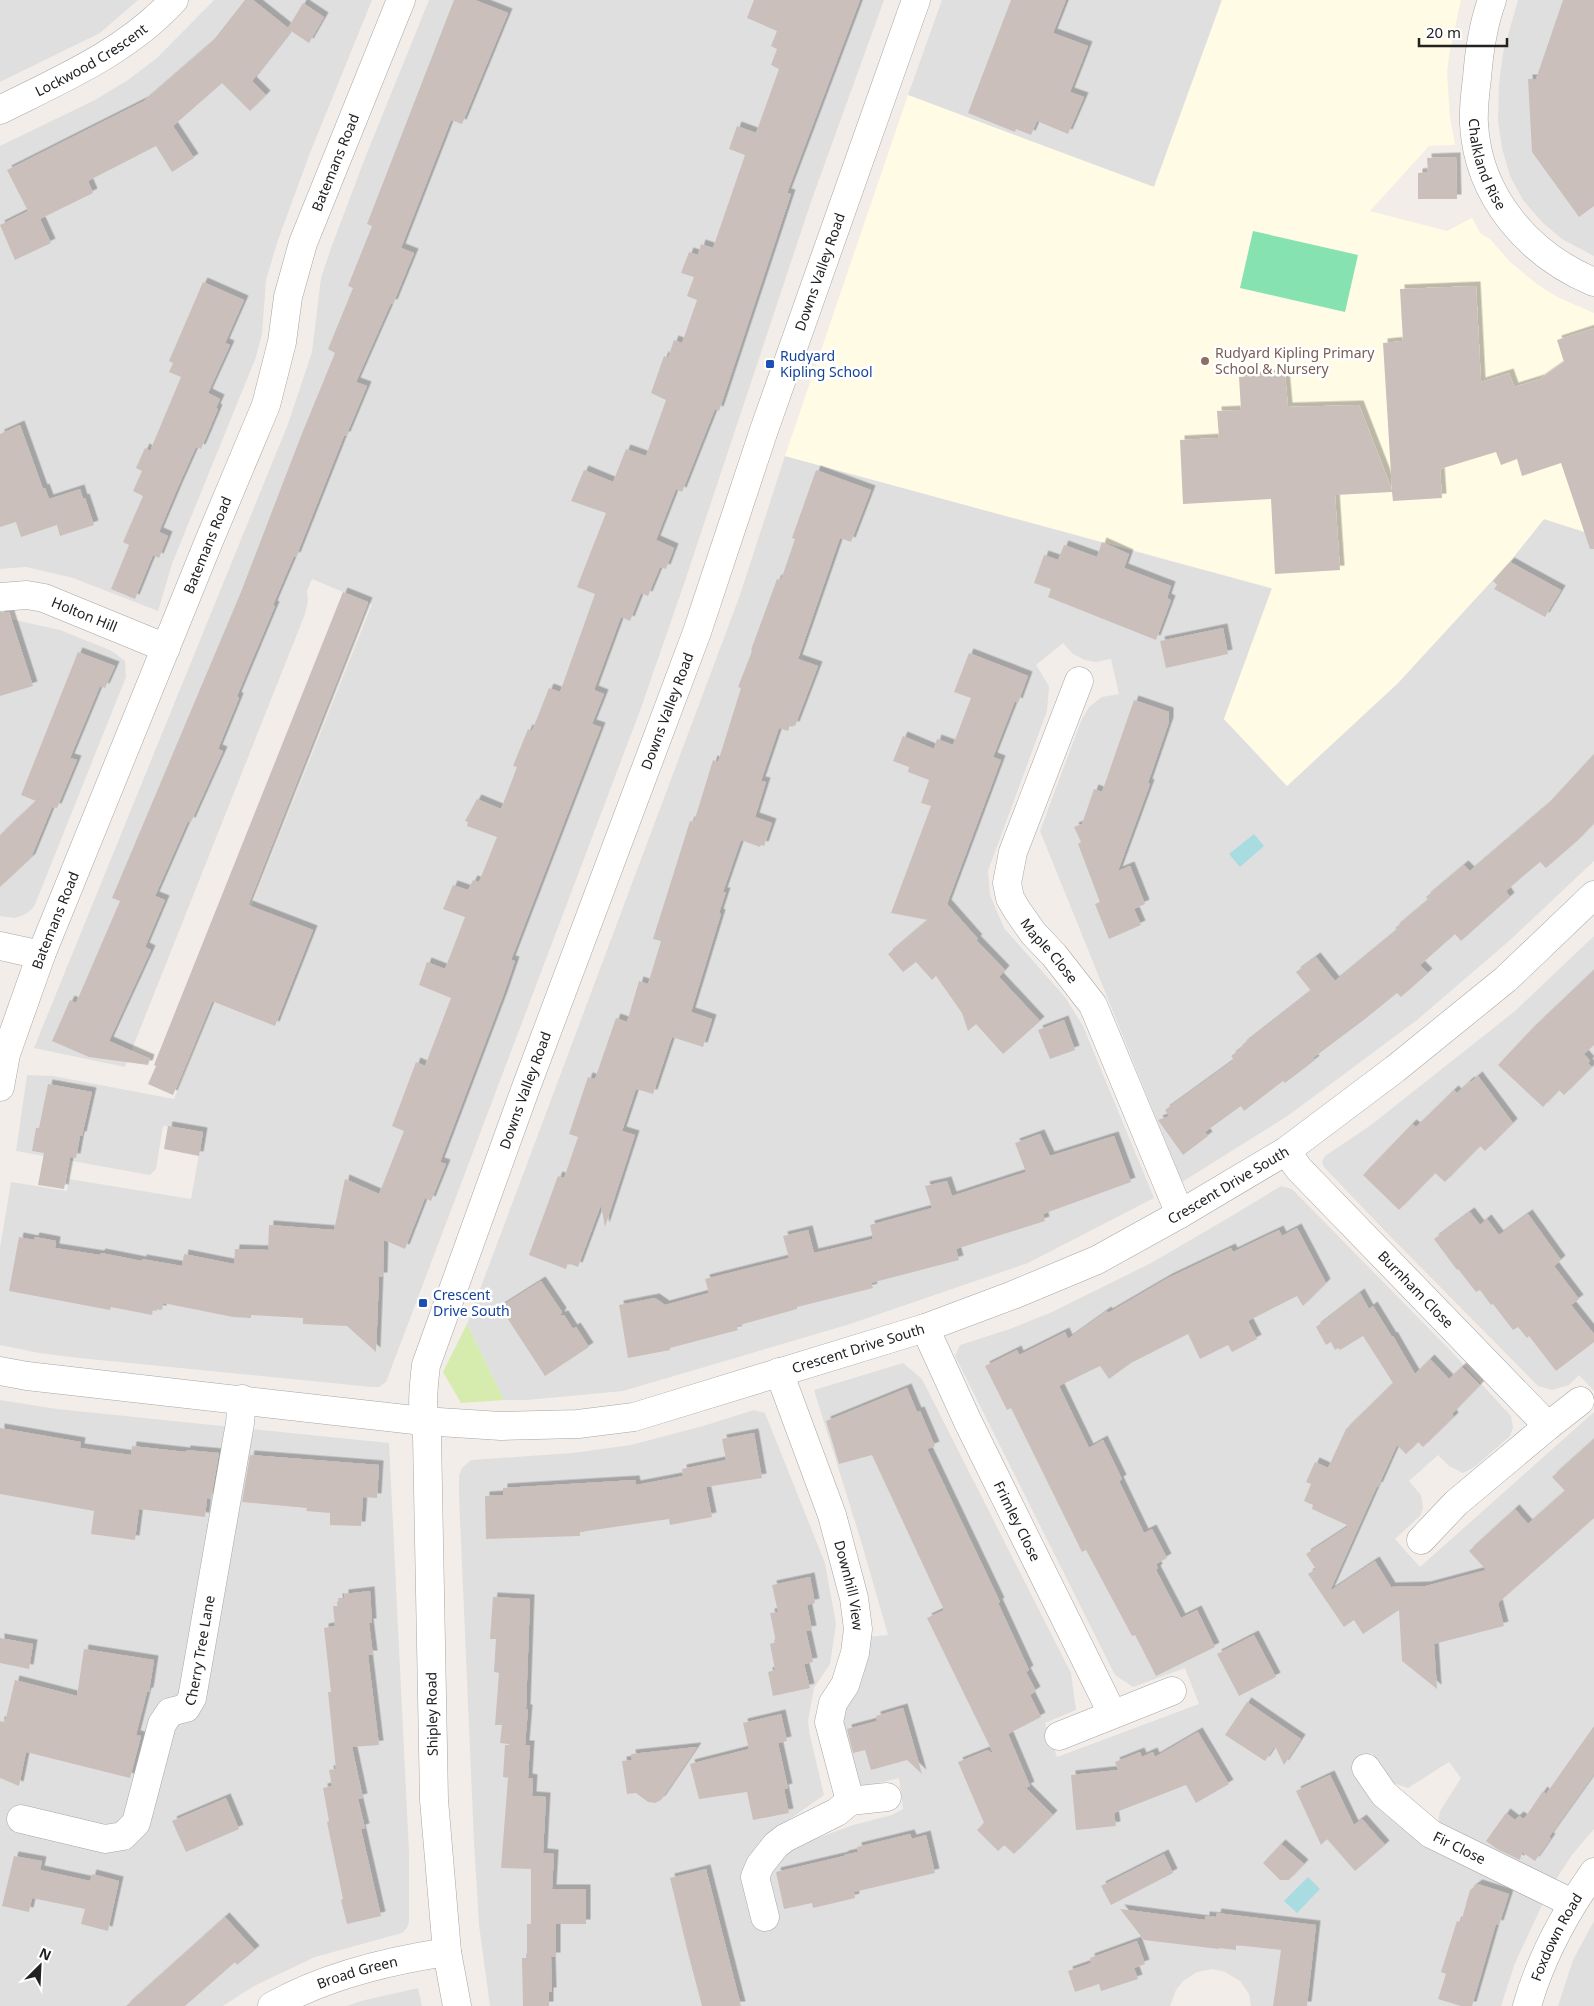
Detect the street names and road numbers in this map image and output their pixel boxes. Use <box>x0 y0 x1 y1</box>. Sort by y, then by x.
street label: Lockwood Crescent <box>32 19 151 100</box>
street label: Batemans Road <box>307 111 363 214</box>
street label: Chalkland Rise <box>1465 118 1511 213</box>
street label: Downs Valley Road <box>790 210 849 333</box>
street label: Batemans Road <box>179 493 236 596</box>
street label: Holton Hill <box>49 592 120 636</box>
street label: Downs Valley Road <box>636 650 697 772</box>
street label: Batemans Road <box>27 869 83 972</box>
street label: Maple Close <box>1016 914 1083 987</box>
street label: Downs Valley Road <box>495 1029 555 1152</box>
street label: Crescent Drive South <box>1164 1141 1292 1228</box>
street label: Burnham Close <box>1374 1246 1458 1332</box>
street label: Crescent Drive South <box>789 1319 927 1377</box>
street label: Frimley Close <box>990 1478 1045 1564</box>
street label: Downhill View <box>830 1538 868 1631</box>
street label: Cherry Tree Lane <box>179 1594 219 1709</box>
street label: Shipley Road <box>421 1672 442 1756</box>
street label: Fir Close <box>1430 1827 1489 1868</box>
street label: Foxdown Road <box>1526 1889 1586 1984</box>
street label: Broad Green <box>314 1951 399 1993</box>

